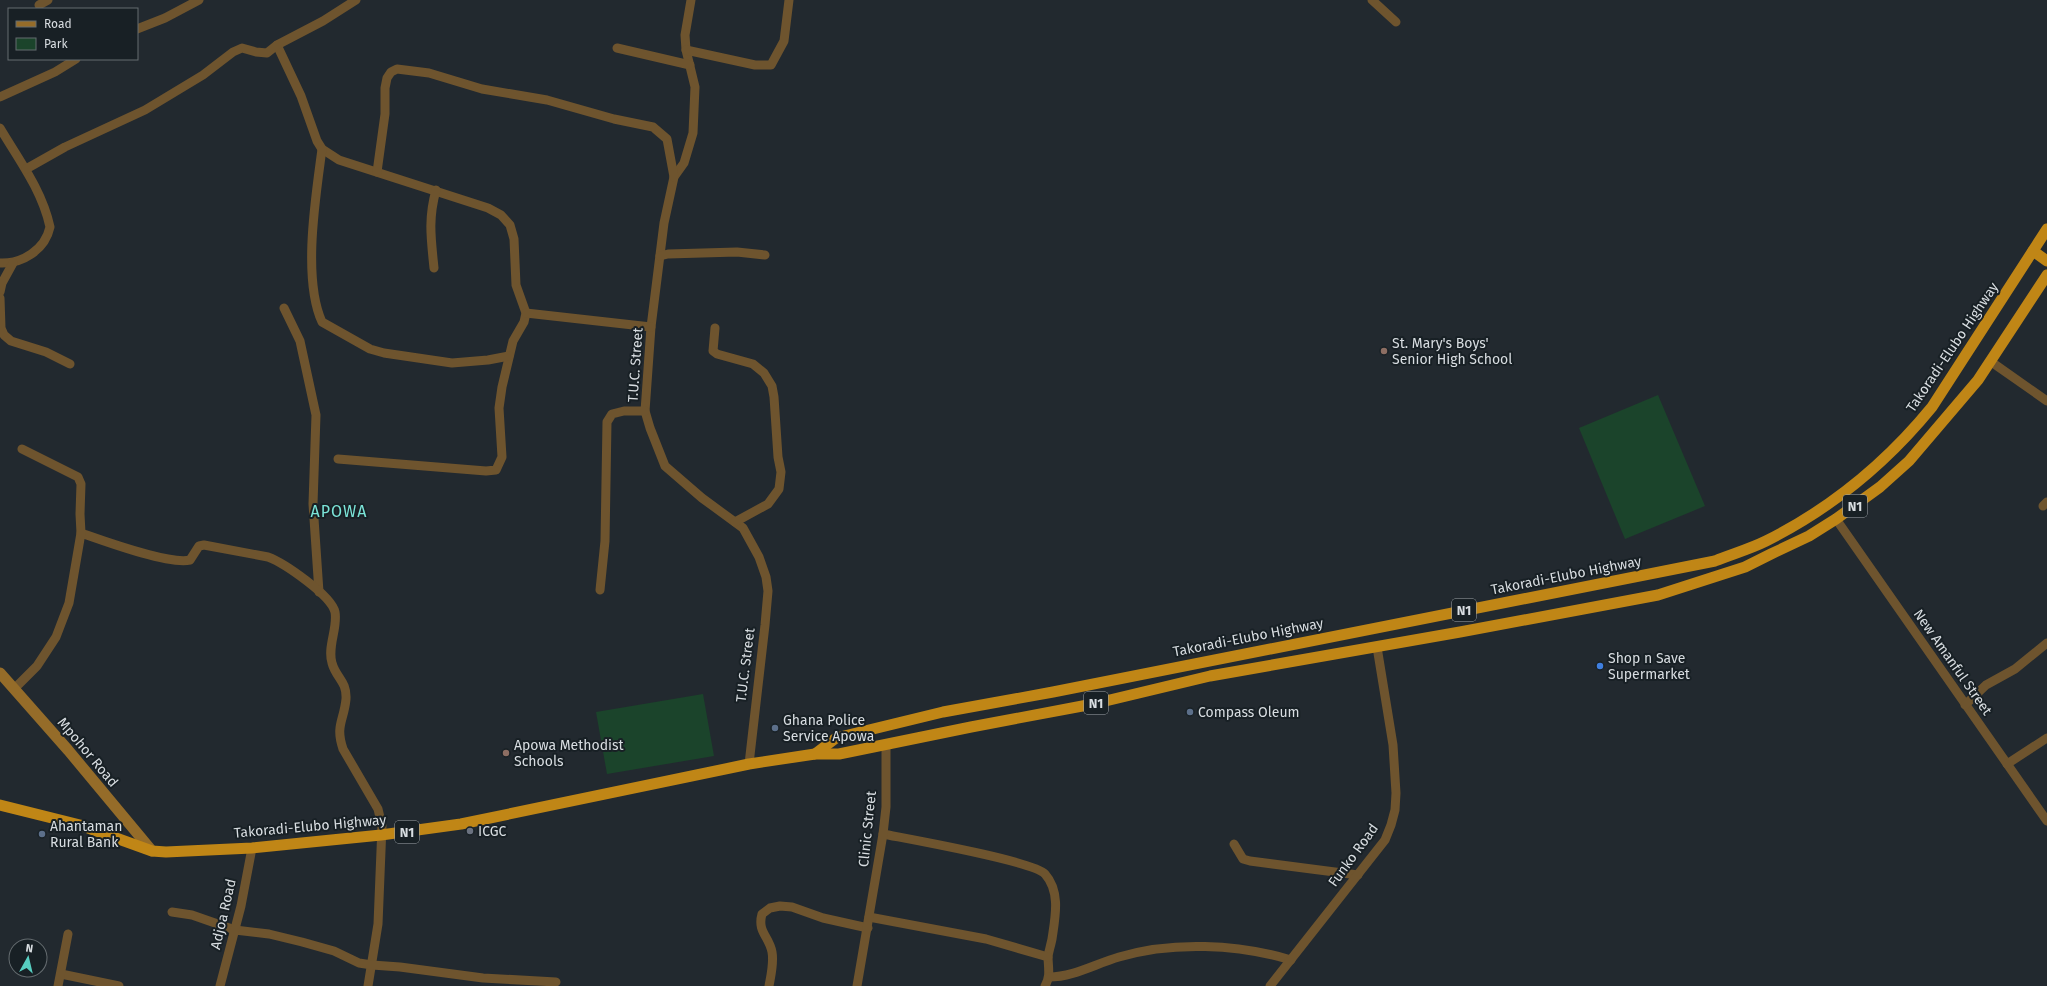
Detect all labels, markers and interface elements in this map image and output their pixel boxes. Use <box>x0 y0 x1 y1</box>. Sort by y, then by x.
legend <box>8 8 138 60</box>
text: Road <box>44 17 72 31</box>
text: Park <box>44 37 68 51</box>
street label: Takoradi-Elubo Highway <box>1903 279 2002 415</box>
street label: T.U.C. Street <box>624 326 647 403</box>
place label: St. Mary's Boys' Senior High School <box>1392 335 1512 368</box>
marker: St. Mary's Boys' Senior High School <box>1379 346 1389 356</box>
road number: N1 <box>1843 495 1867 517</box>
district label: APOWA <box>311 502 367 521</box>
street label: Takoradi-Elubo Highway <box>1489 553 1643 598</box>
road number: N1 <box>1452 599 1476 621</box>
street label: New Amanful Street <box>1910 606 1996 719</box>
street label: Takoradi-Elubo Highway <box>1171 615 1325 660</box>
street label: T.U.C. Street <box>733 626 759 703</box>
place label: Shop n Save Supermarket <box>1608 650 1691 683</box>
marker: Shop n Save Supermarket <box>1595 661 1605 671</box>
road number: N1 <box>1084 692 1108 714</box>
place label: Compass Oleum <box>1198 704 1300 721</box>
marker: Compass Oleum <box>1185 707 1195 717</box>
place label: Ghana Police Service Apowa <box>783 712 874 745</box>
street label: Mpohor Road <box>54 714 122 790</box>
marker: Ghana Police Service Apowa <box>770 723 780 733</box>
place label: Apowa Methodist Schools <box>514 737 625 770</box>
marker: Apowa Methodist Schools <box>501 748 511 758</box>
street label: Clinic Street <box>855 789 880 868</box>
street label: Takoradi-Elubo Highway <box>233 811 387 842</box>
place label: Ahantaman Rural Bank <box>50 818 122 851</box>
street label: Funko Road <box>1325 820 1382 890</box>
road number: N1 <box>395 821 419 843</box>
place label: ICGC <box>478 823 507 840</box>
marker: ICGC <box>465 826 475 836</box>
marker: Ahantaman Rural Bank <box>37 829 47 839</box>
street label: Adjoa Road <box>207 877 240 951</box>
north arrow <box>8 938 48 978</box>
text: N <box>25 942 34 956</box>

